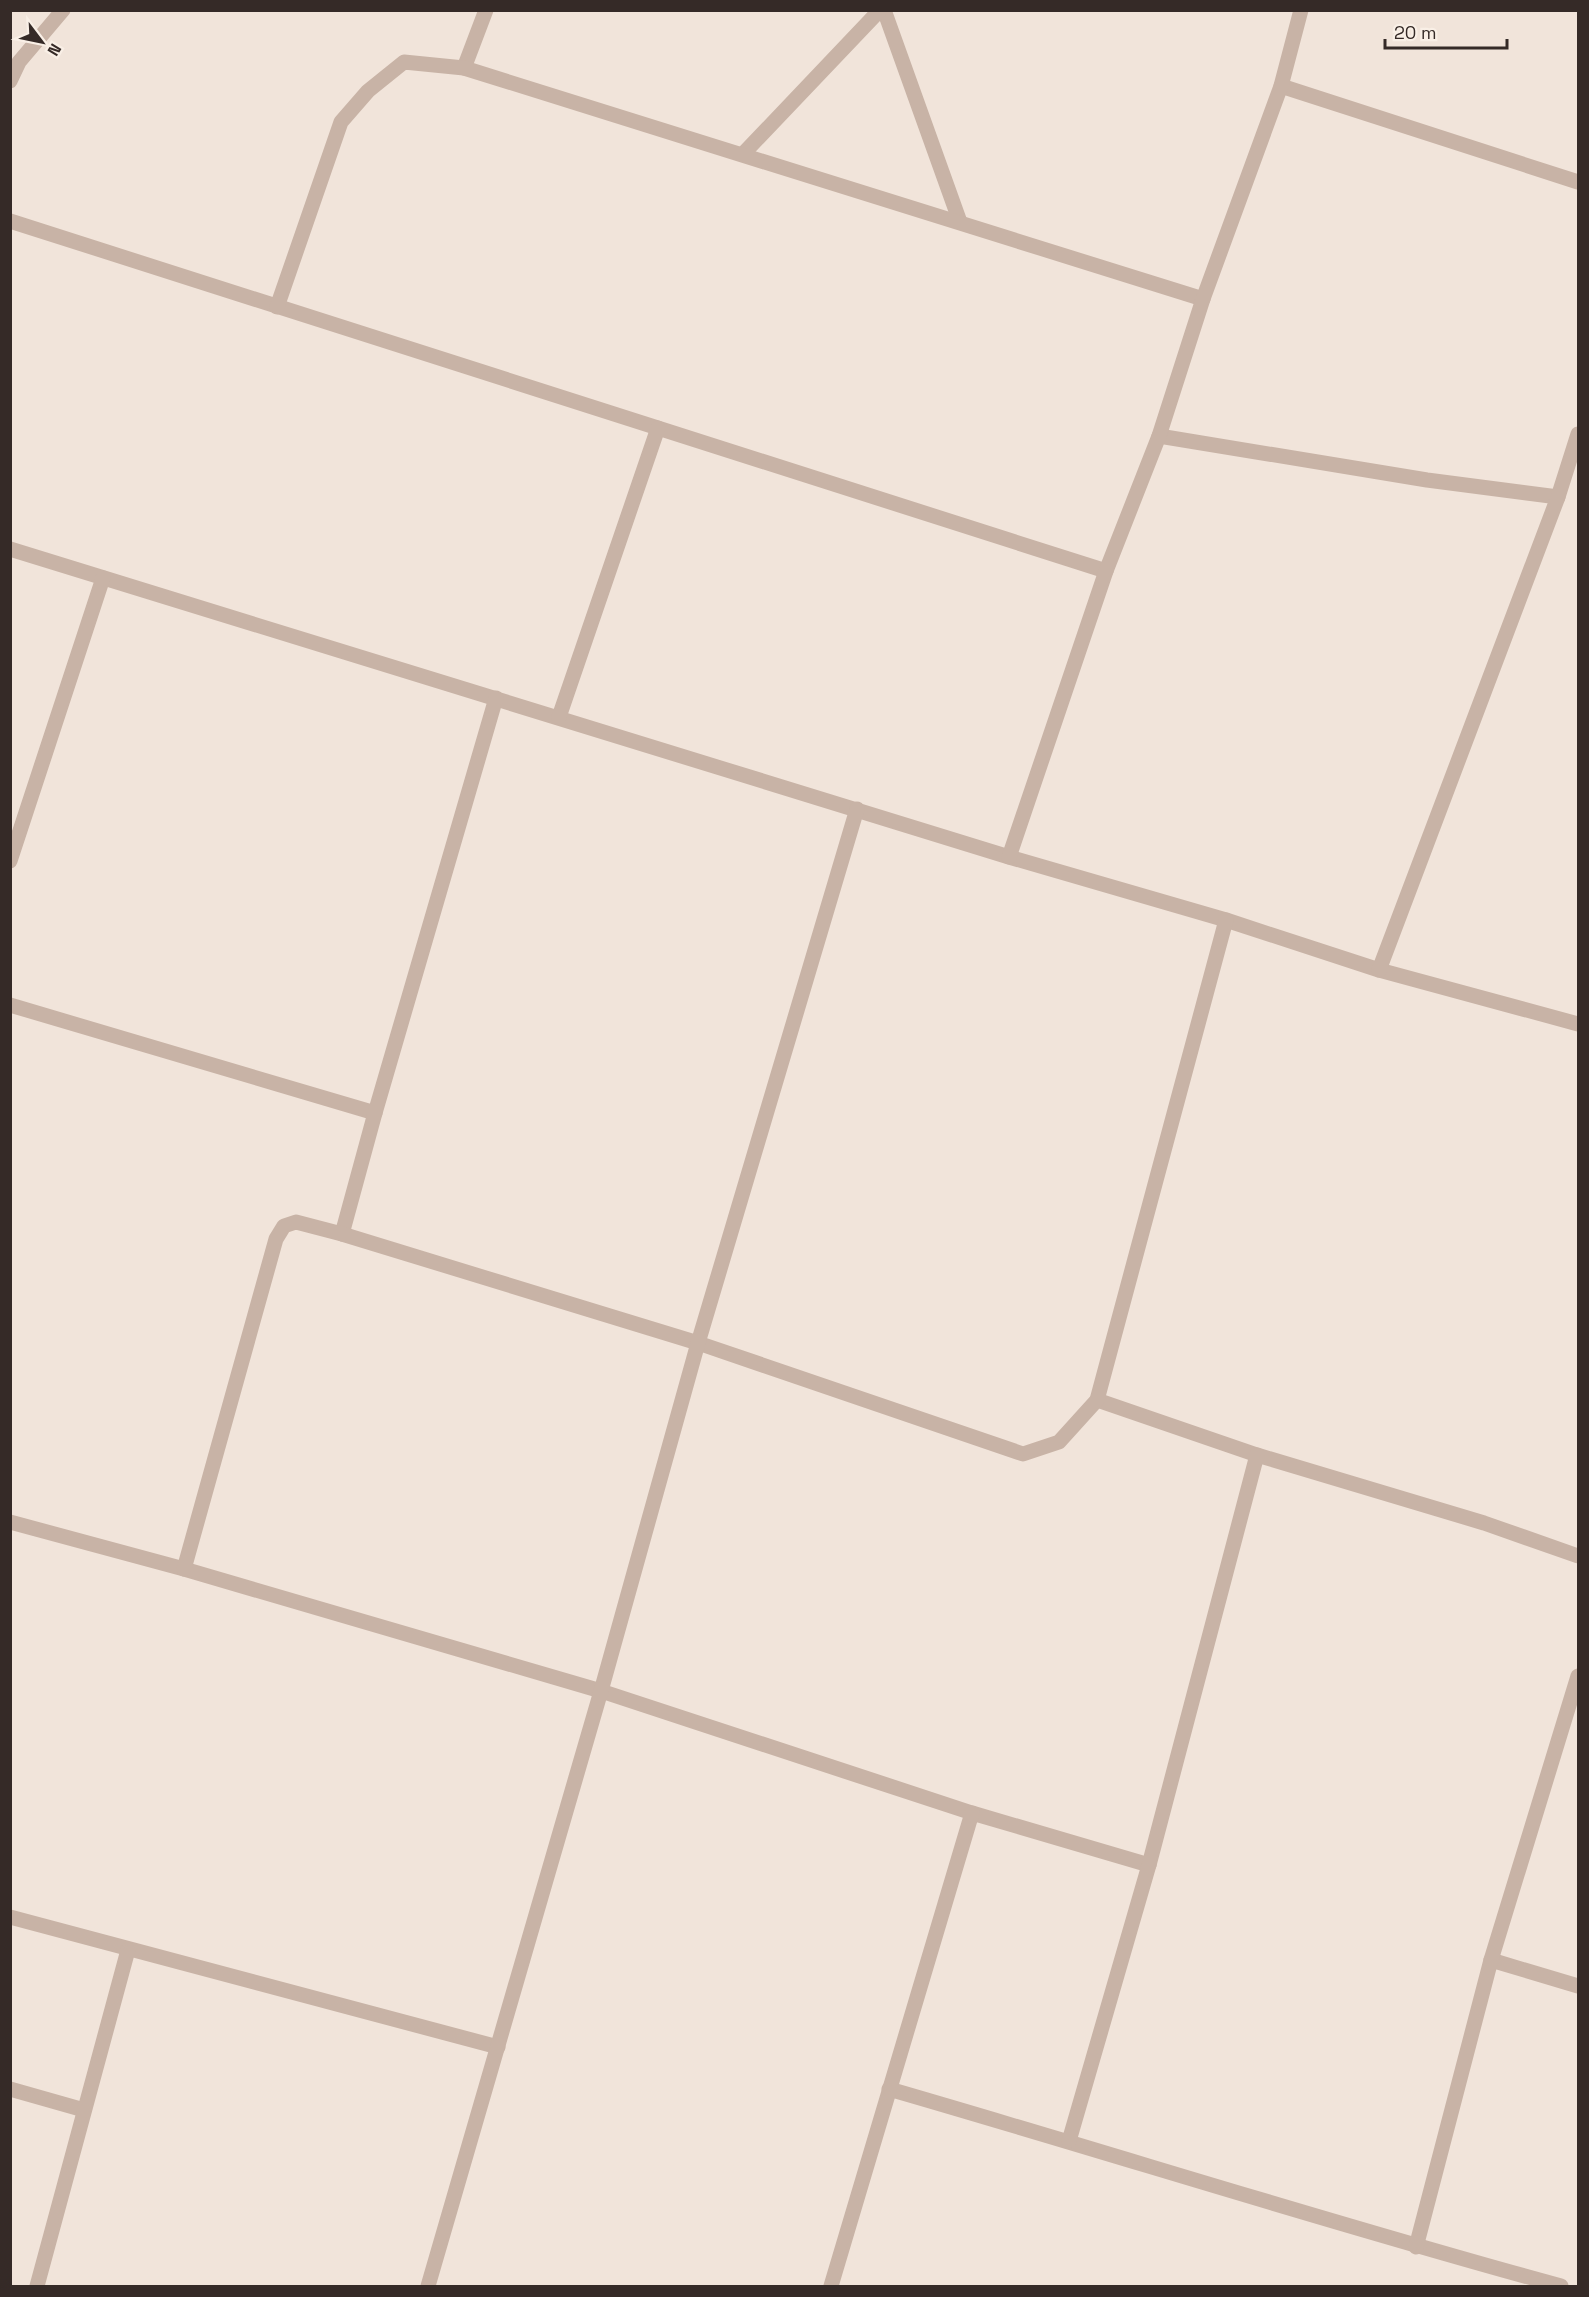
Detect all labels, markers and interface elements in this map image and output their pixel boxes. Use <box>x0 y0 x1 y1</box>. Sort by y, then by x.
north arrow <box>12 12 72 72</box>
scale bar <box>1385 12 1506 50</box>
text: 20 m <box>1394 21 1437 44</box>
text: N <box>43 40 66 60</box>

